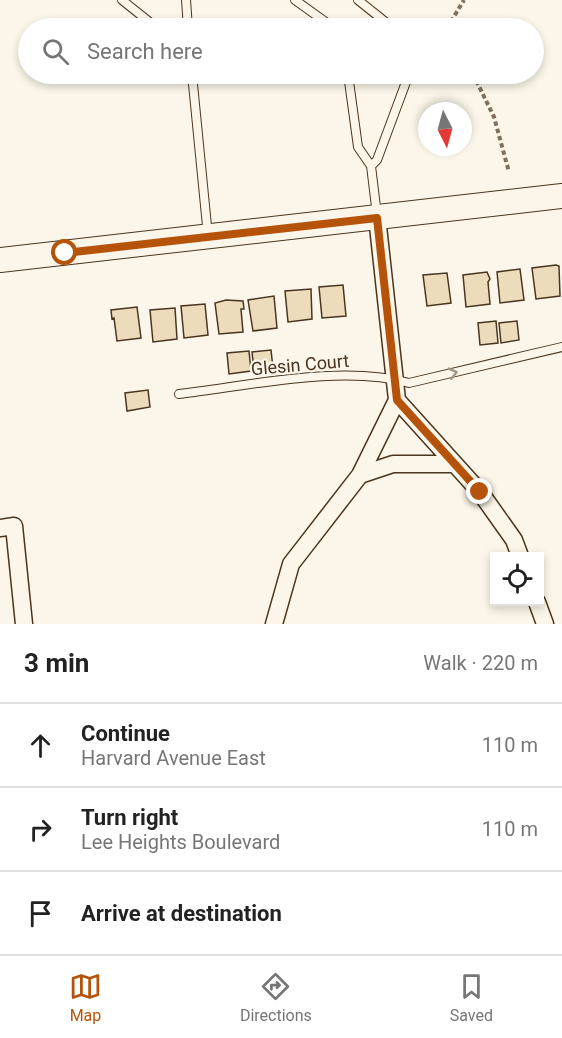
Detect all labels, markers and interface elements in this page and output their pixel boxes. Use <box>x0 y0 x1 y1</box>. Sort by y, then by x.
search box <box>18 18 544 84</box>
icon: search <box>39 35 72 68</box>
text: Search here <box>87 39 203 64</box>
north arrow <box>418 102 472 156</box>
route start <box>51 239 77 265</box>
street label: Glesin Court <box>250 350 350 379</box>
one-way arrow <box>448 367 458 380</box>
route end <box>466 478 492 504</box>
map controls <box>490 552 544 606</box>
button: locate <box>490 552 544 606</box>
text: 3 min <box>24 648 89 678</box>
text: Walk · 220 m <box>423 651 538 675</box>
text: Continue <box>81 721 170 746</box>
icon: ahead <box>24 729 57 762</box>
text: 110 m <box>482 733 538 757</box>
text: Harvard Avenue East <box>81 746 266 770</box>
text: Turn right <box>81 805 178 830</box>
icon: right <box>24 813 57 846</box>
text: 110 m <box>482 817 538 841</box>
text: Lee Heights Boulevard <box>81 830 280 854</box>
icon: arrive <box>24 897 57 930</box>
text: Arrive at destination <box>81 901 282 926</box>
tab: Map <box>69 970 102 1025</box>
tab: Directions <box>240 970 312 1025</box>
tab: Saved <box>450 970 493 1025</box>

